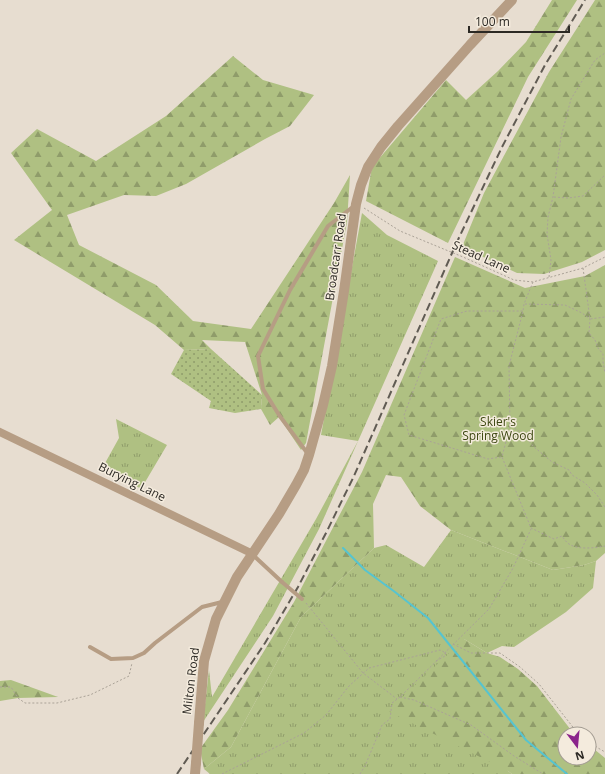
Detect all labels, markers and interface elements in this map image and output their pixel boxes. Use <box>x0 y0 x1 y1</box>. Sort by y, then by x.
scale bar <box>469 8 569 34</box>
text: 100 m <box>475 13 510 30</box>
street label: Broadcarr Road <box>321 212 350 302</box>
street label: Stead Lane <box>450 236 513 277</box>
park label: Skier's Spring Wood <box>462 413 534 444</box>
street label: Burying Lane <box>96 458 169 505</box>
street label: Milton Road <box>178 646 203 715</box>
north arrow <box>557 726 597 766</box>
text: N <box>574 748 586 765</box>

